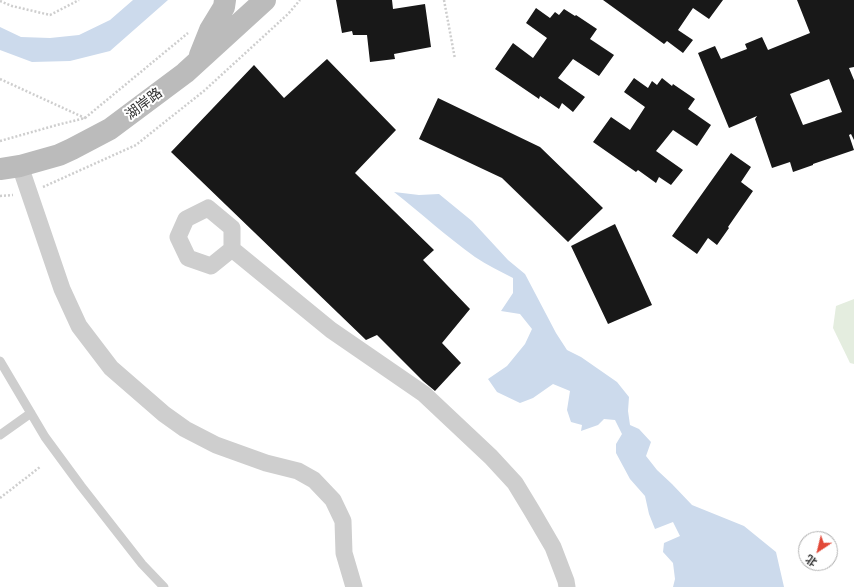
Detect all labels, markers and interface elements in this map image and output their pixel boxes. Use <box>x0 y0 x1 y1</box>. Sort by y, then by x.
street label: 湖岸路 <box>122 85 166 123</box>
north arrow <box>798 531 838 571</box>
text: 北 <box>803 552 820 569</box>

